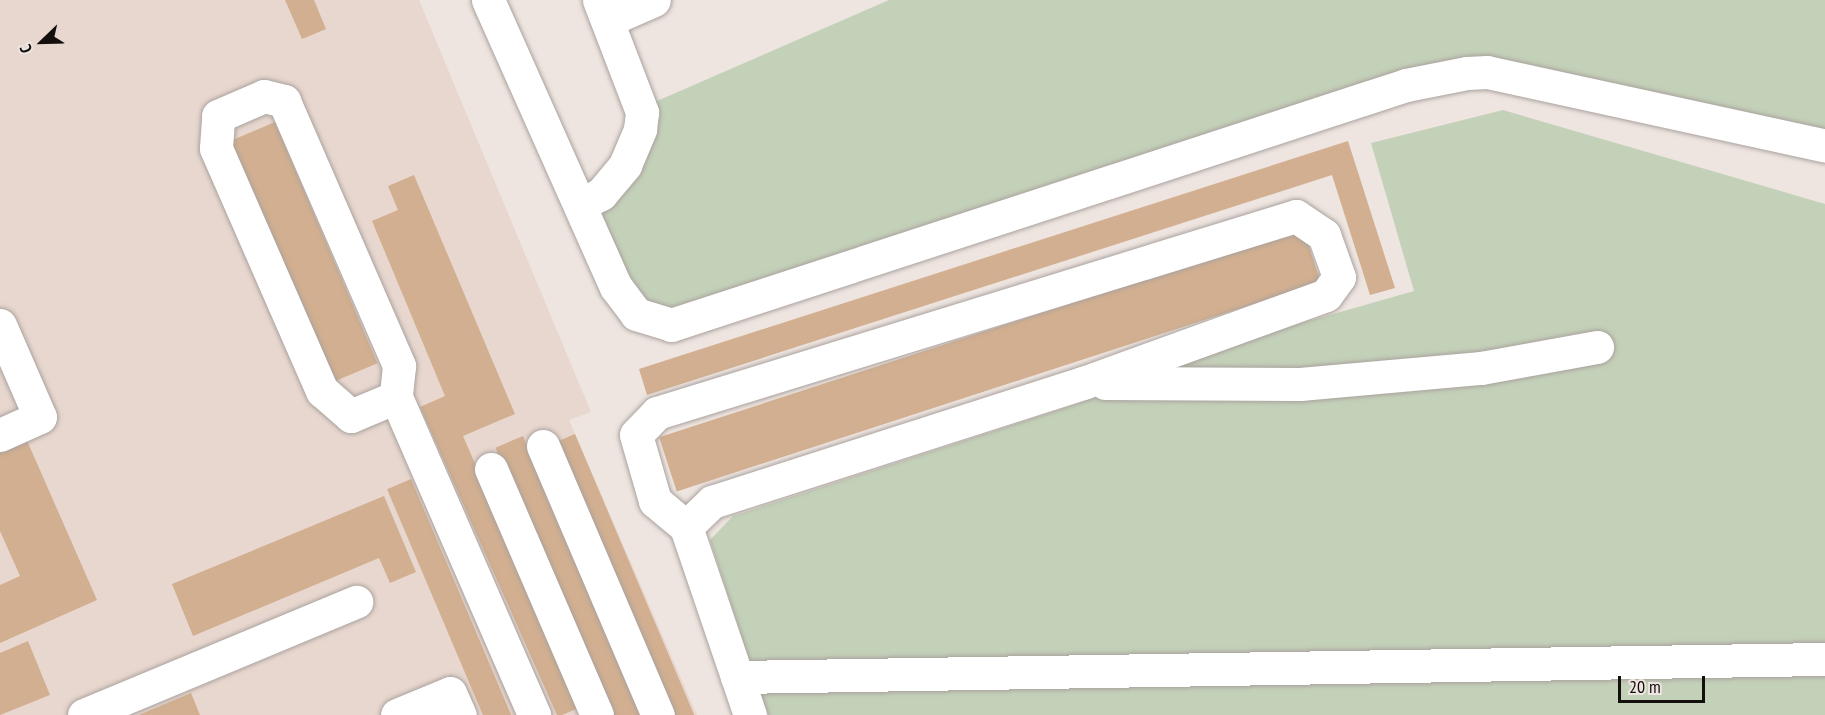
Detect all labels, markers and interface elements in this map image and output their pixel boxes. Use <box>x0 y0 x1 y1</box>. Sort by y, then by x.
north arrow <box>12 12 72 72</box>
text: С <box>15 42 36 56</box>
scale bar <box>1621 664 1708 702</box>
text: 20 m <box>1629 675 1661 698</box>

